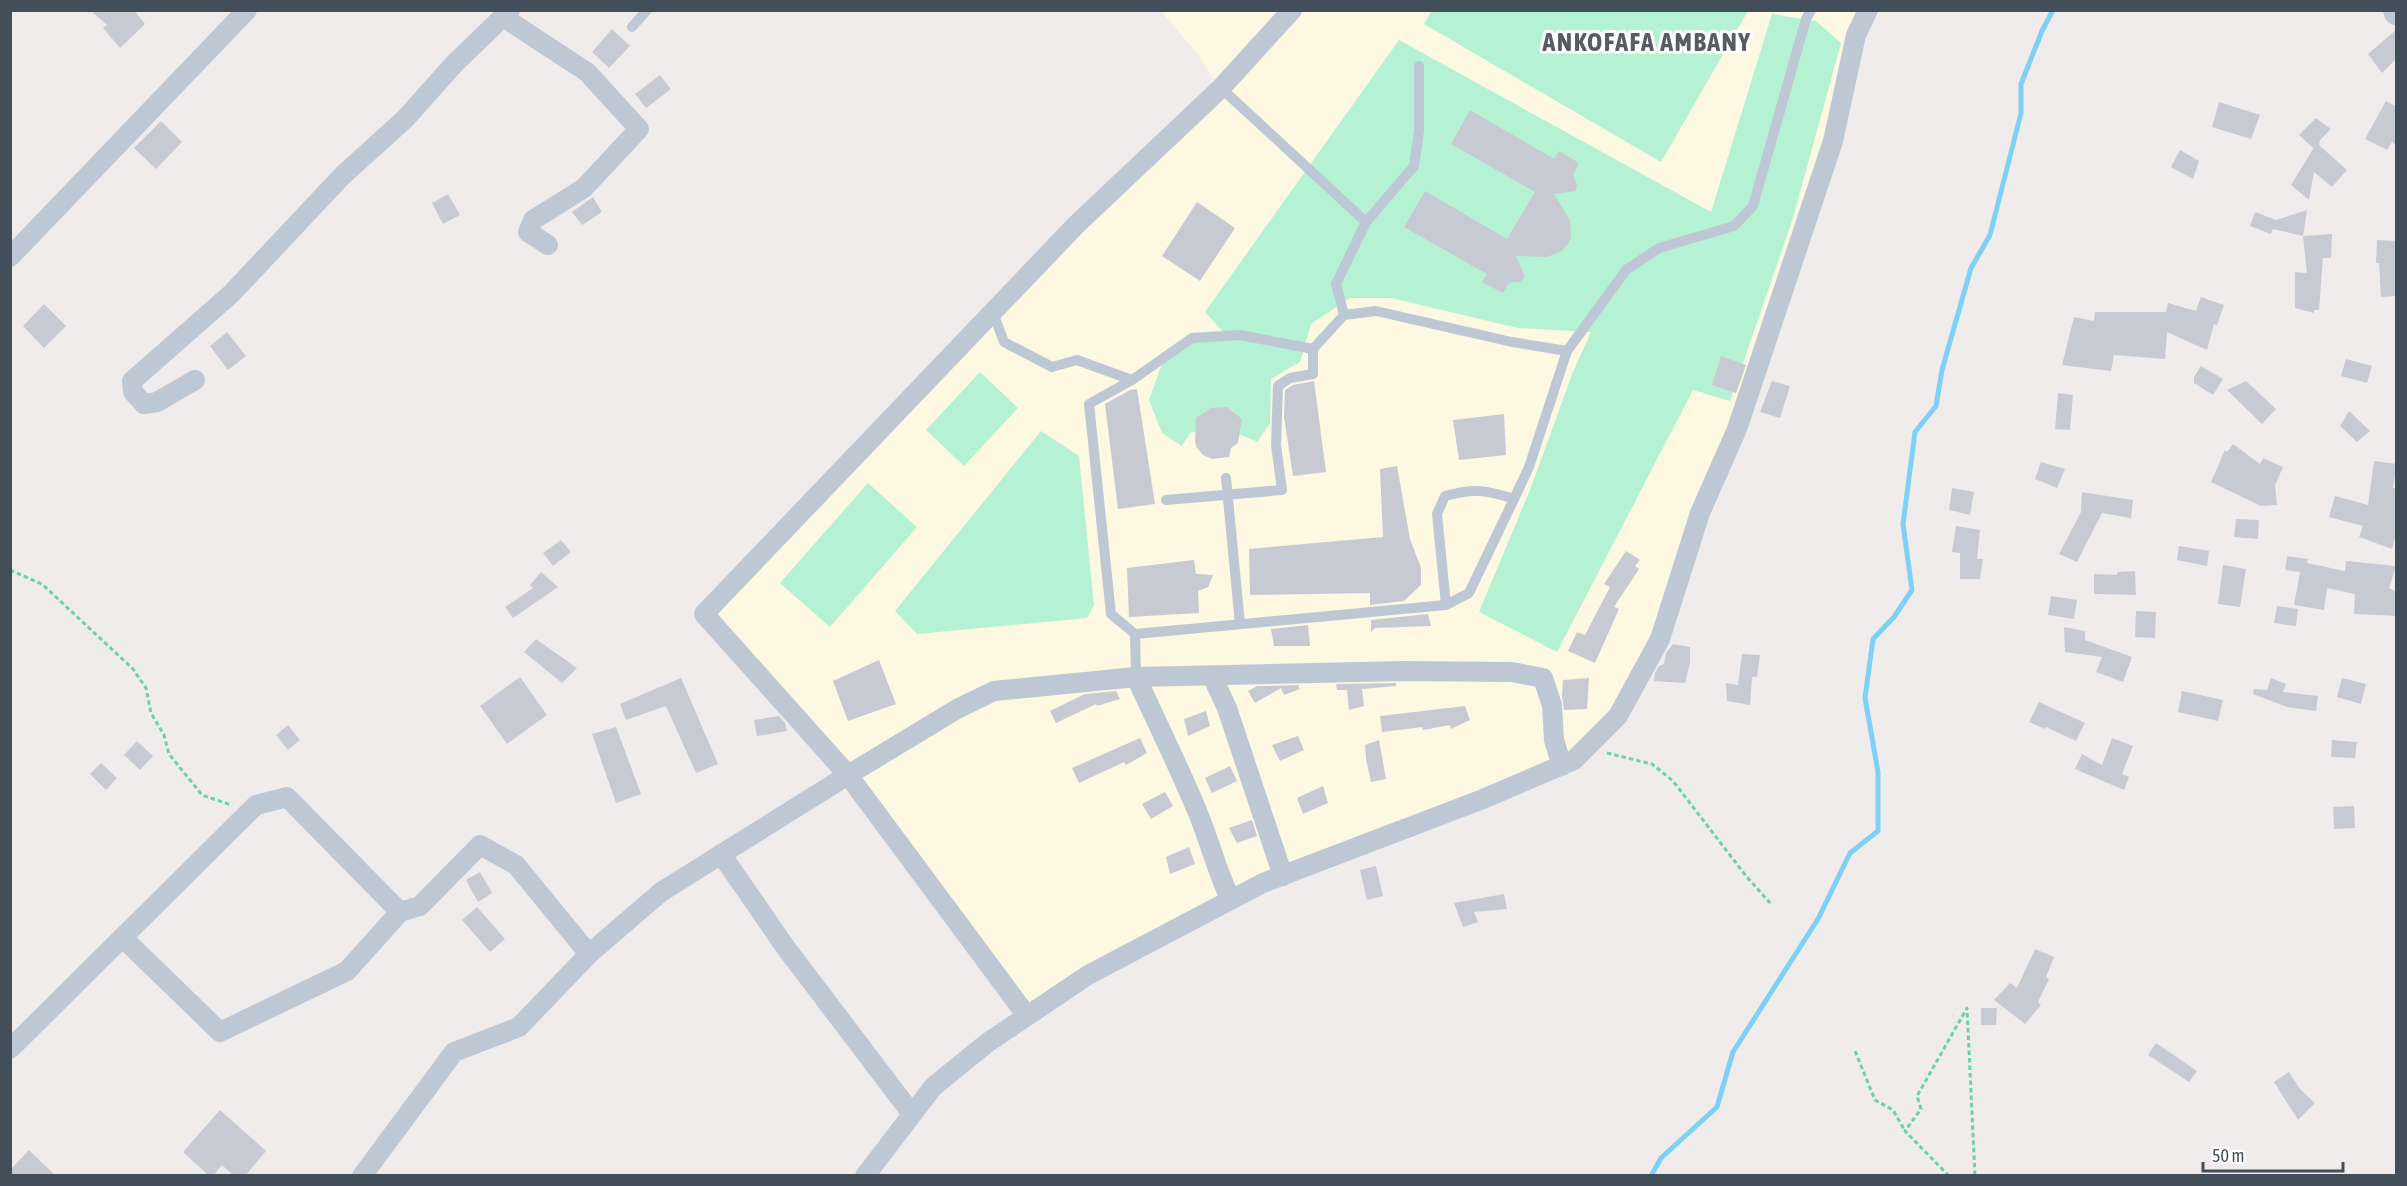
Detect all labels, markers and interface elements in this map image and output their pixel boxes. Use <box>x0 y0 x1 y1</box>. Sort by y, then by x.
district label: ANKOFAFA AMBANY <box>1542 27 1751 57</box>
scale bar <box>2203 1135 2342 1173</box>
text: 50 m <box>2212 1145 2244 1166</box>

